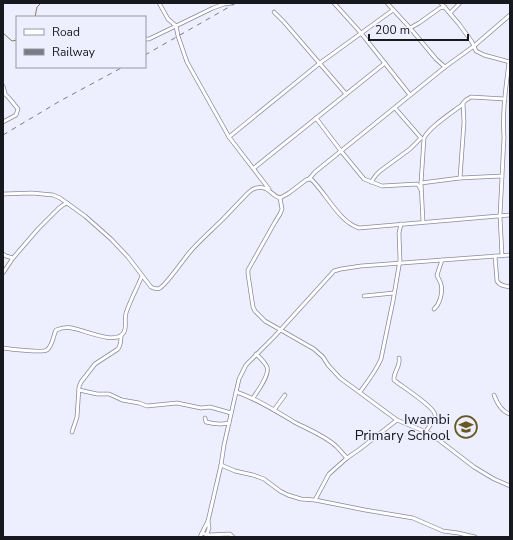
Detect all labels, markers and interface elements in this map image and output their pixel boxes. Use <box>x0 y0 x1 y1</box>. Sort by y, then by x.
legend <box>16 16 146 68</box>
scale bar <box>369 16 468 42</box>
text: 200 m <box>375 22 410 38</box>
text: Road <box>52 24 80 40</box>
text: Railway <box>52 44 96 60</box>
place label: Iwambi Primary School <box>355 410 451 445</box>
school or university icon: Iwambi Primary School <box>453 414 479 440</box>

